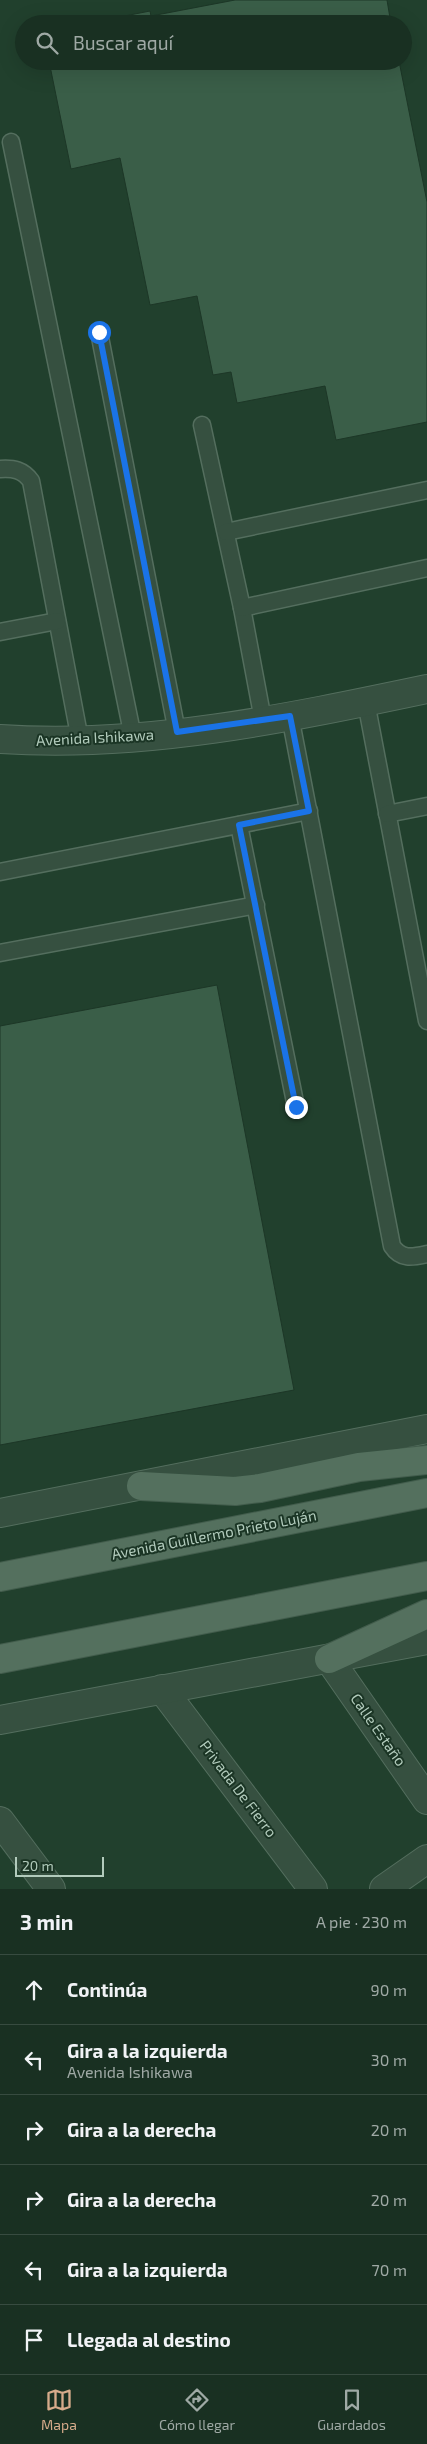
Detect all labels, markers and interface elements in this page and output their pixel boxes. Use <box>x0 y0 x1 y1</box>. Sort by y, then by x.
search box <box>15 15 412 70</box>
icon: search <box>33 29 61 57</box>
text: Buscar aquí <box>73 31 173 54</box>
route start <box>88 321 111 344</box>
street label: Avenida Ishikawa <box>36 725 154 749</box>
route end <box>285 1096 308 1119</box>
street label: Avenida Guillermo Prieto Luján <box>110 1505 318 1564</box>
street label: Calle Estaño <box>347 1690 410 1769</box>
street label: Privada De Fierro <box>197 1736 281 1840</box>
scale bar <box>15 1854 104 1877</box>
text: 20 m <box>22 1857 54 1874</box>
text: 3 min <box>20 1909 73 1934</box>
text: A pie · 230 m <box>316 1912 407 1931</box>
icon: ahead <box>20 1976 48 2004</box>
text: Continúa <box>67 1978 147 2001</box>
text: 90 m <box>371 1980 407 1999</box>
text: Gira a la izquierda <box>67 2039 228 2062</box>
icon: left <box>20 2046 48 2074</box>
text: 30 m <box>371 2050 407 2069</box>
text: Avenida Ishikawa <box>67 2062 193 2081</box>
icon: right <box>20 2116 48 2144</box>
text: Gira a la derecha <box>67 2118 216 2141</box>
text: 20 m <box>371 2120 407 2139</box>
icon: right <box>20 2186 48 2214</box>
text: Gira a la derecha <box>67 2188 216 2211</box>
text: 20 m <box>371 2190 407 2209</box>
icon: left <box>20 2256 48 2284</box>
text: Gira a la izquierda <box>67 2258 228 2281</box>
text: 70 m <box>372 2260 407 2279</box>
icon: arrive <box>20 2326 48 2354</box>
text: Llegada al destino <box>67 2328 231 2351</box>
tab: Mapa <box>41 2386 77 2433</box>
tab: Cómo llegar <box>159 2386 235 2433</box>
tab: Guardados <box>317 2386 386 2433</box>

